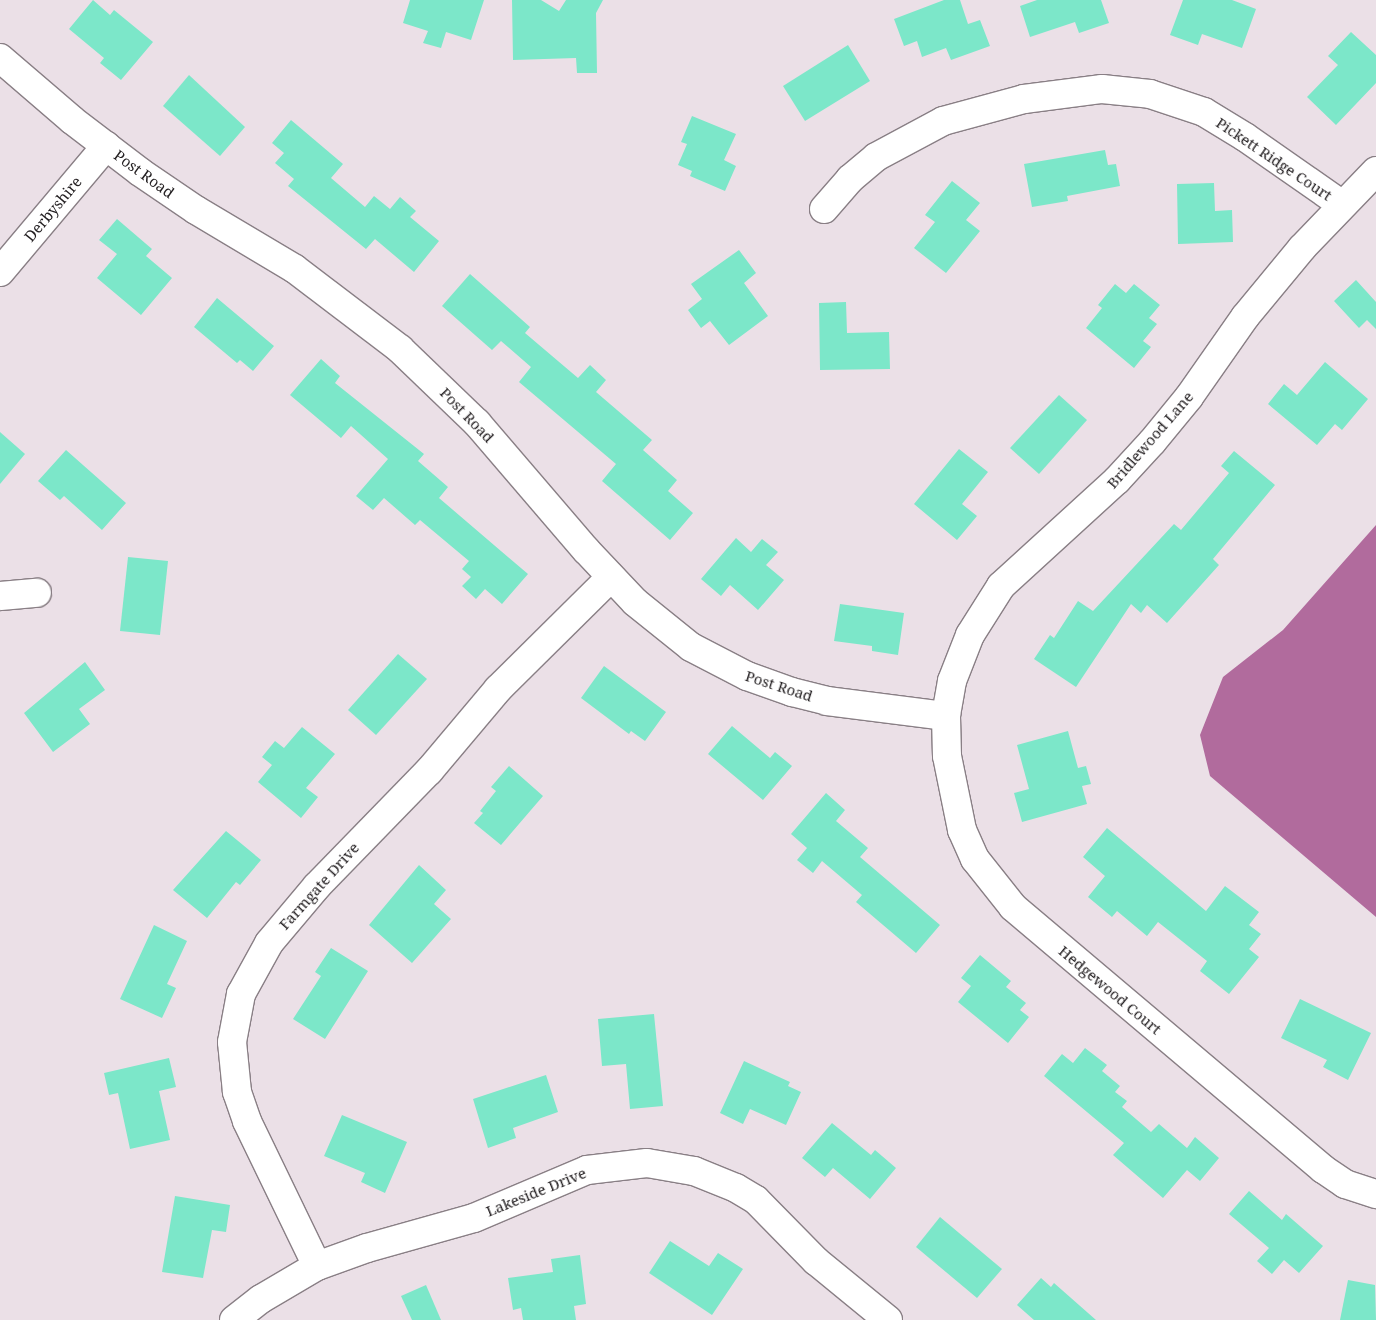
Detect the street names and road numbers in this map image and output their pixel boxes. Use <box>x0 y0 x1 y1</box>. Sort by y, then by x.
street label: Pickett Ridge Court <box>1213 114 1335 204</box>
street label: Post Road <box>110 146 178 202</box>
street label: Derbyshire <box>21 173 85 245</box>
street label: Post Road <box>436 384 498 446</box>
street label: Bridlewood Lane <box>1103 388 1197 492</box>
street label: Post Road <box>743 667 815 705</box>
street label: Farmgate Drive <box>275 839 363 933</box>
street label: Hedgewood Court <box>1055 942 1165 1038</box>
street label: Lakeside Drive <box>483 1164 589 1220</box>

